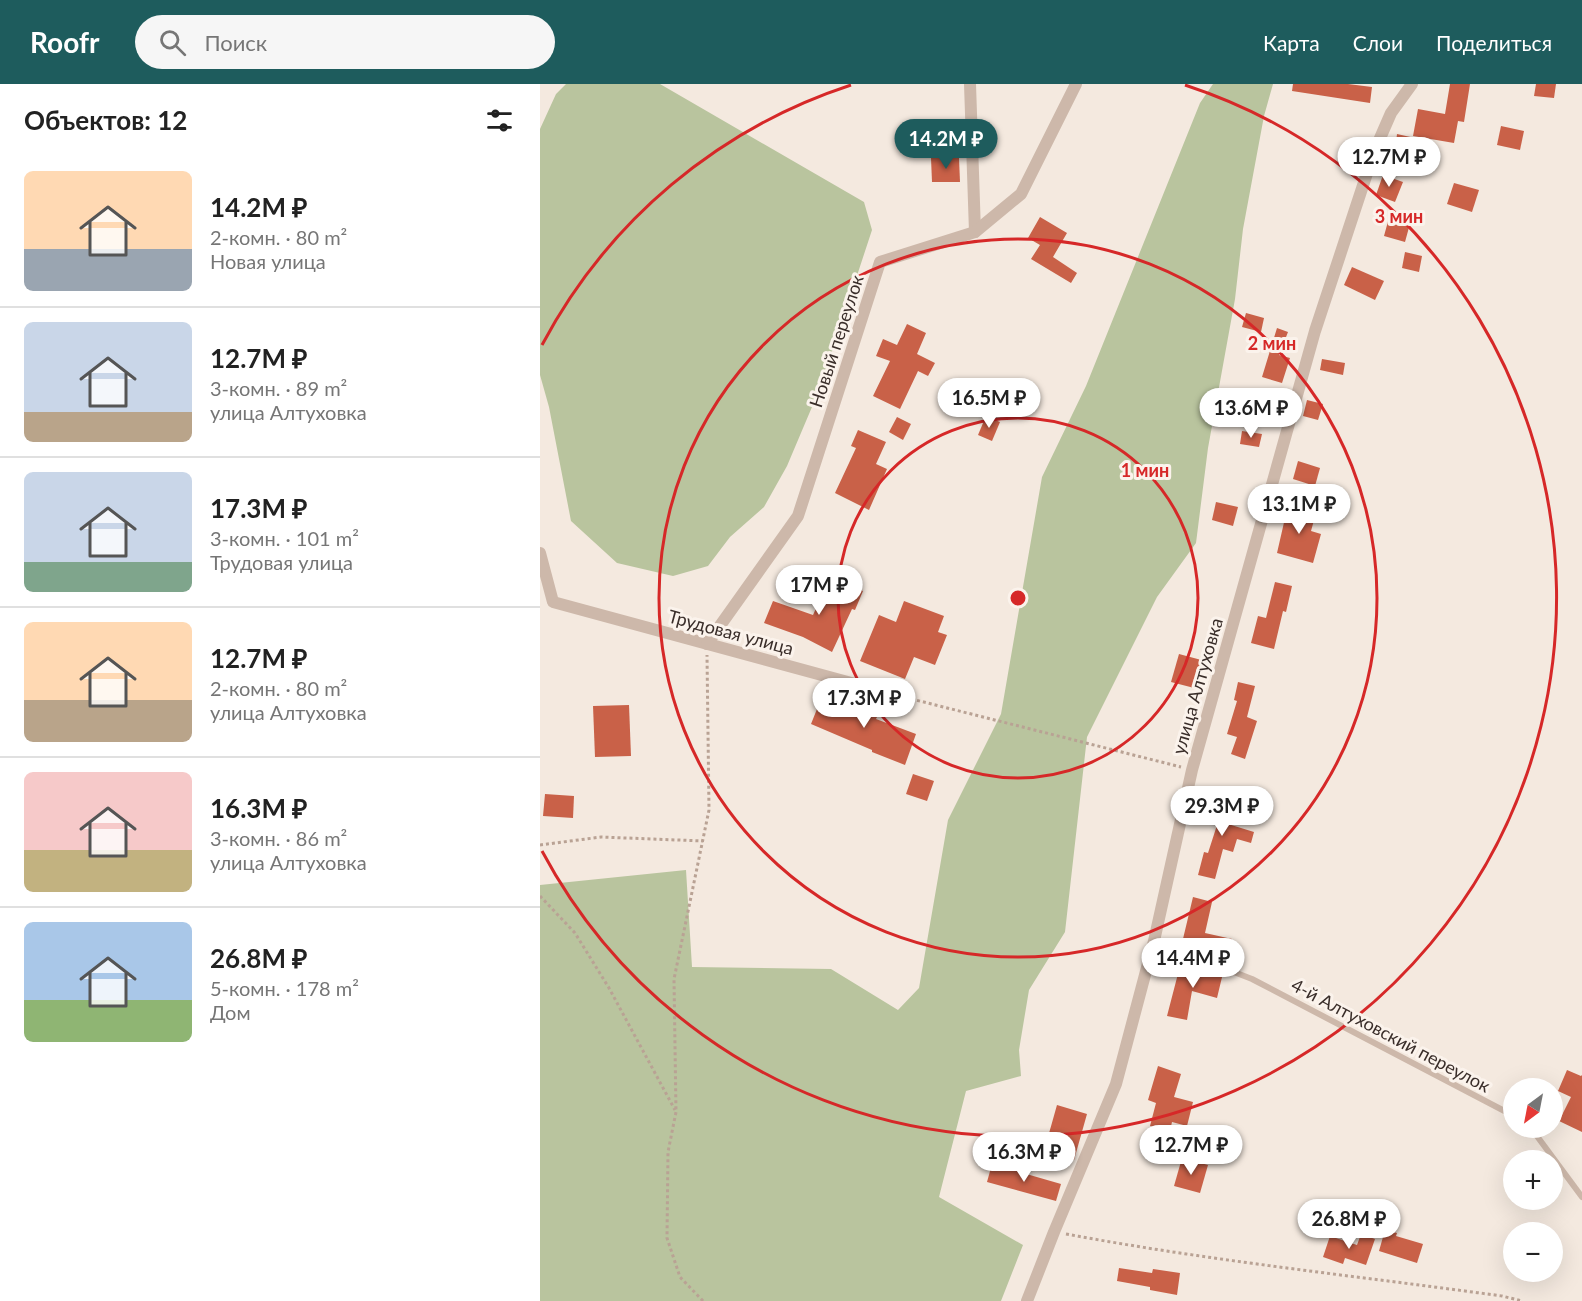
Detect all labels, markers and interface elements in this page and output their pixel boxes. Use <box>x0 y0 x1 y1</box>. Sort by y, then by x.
search box <box>135 15 555 69</box>
text: Roofr <box>30 25 99 59</box>
icon: search <box>156 26 189 59</box>
text: Поиск <box>204 29 267 56</box>
text: Карта <box>1263 30 1320 55</box>
text: Слои <box>1353 30 1403 55</box>
text: Поделиться <box>1436 30 1552 55</box>
text: Объектов: 12 <box>24 104 187 136</box>
icon: filters <box>483 104 516 137</box>
pin: 14.2M ₽ <box>891 119 1001 170</box>
text: 14.2M ₽ <box>909 126 983 150</box>
pin: 12.7M ₽ <box>1334 137 1444 188</box>
text: 12.7M ₽ <box>1352 144 1426 168</box>
text: 14.2M ₽ <box>210 191 307 223</box>
icon: home <box>72 195 144 267</box>
text: 3 мин <box>1375 205 1423 227</box>
text: 2-комн. · 80 m² <box>210 225 347 249</box>
text: Новая улица <box>210 249 326 273</box>
street label: Новый переулок <box>804 271 868 410</box>
text: 2 мин <box>1248 332 1296 354</box>
text: 12.7M ₽ <box>210 342 307 374</box>
icon: home <box>72 346 144 418</box>
text: 3-комн. · 89 m² <box>210 376 347 400</box>
pin: 16.5M ₽ <box>934 378 1044 429</box>
text: 16.5M ₽ <box>952 385 1026 409</box>
pin: 13.6M ₽ <box>1196 388 1306 439</box>
text: 13.6M ₽ <box>1214 395 1288 419</box>
text: улица Алтуховка <box>210 400 367 424</box>
text: 1 мин <box>1121 459 1169 481</box>
pin: 13.1M ₽ <box>1244 484 1354 535</box>
text: 13.1M ₽ <box>1262 491 1336 515</box>
text: 17.3M ₽ <box>210 492 307 524</box>
icon: home <box>72 496 144 568</box>
text: 3-комн. · 101 m² <box>210 526 359 550</box>
text: Трудовая улица <box>210 550 353 574</box>
pin: 17M ₽ <box>777 565 861 616</box>
text: 17M ₽ <box>790 572 848 596</box>
centre of rings <box>1008 588 1028 608</box>
street label: Трудовая улица <box>666 605 796 659</box>
street label: улица Алтуховка <box>1167 615 1227 757</box>
text: 12.7M ₽ <box>210 642 307 674</box>
icon: home <box>72 646 144 718</box>
text: 2-комн. · 80 m² <box>210 676 347 700</box>
pin: 17.3M ₽ <box>809 678 919 729</box>
text: 17.3M ₽ <box>827 685 901 709</box>
text: улица Алтуховка <box>210 700 367 724</box>
pin: 29.3M ₽ <box>1167 786 1277 837</box>
text: 16.3M ₽ <box>210 792 307 824</box>
text: 29.3M ₽ <box>1185 793 1259 817</box>
icon: home <box>72 796 144 868</box>
text: 3-комн. · 86 m² <box>210 826 347 850</box>
text: улица Алтуховка <box>210 850 367 874</box>
pin: 14.4M ₽ <box>1138 938 1248 989</box>
text: 26.8M ₽ <box>210 942 307 974</box>
text: 14.4M ₽ <box>1156 945 1230 969</box>
icon: home <box>72 946 144 1018</box>
street label: 4-й Алтуховский переулок <box>1288 973 1495 1097</box>
text: 5-комн. · 178 m² <box>210 976 359 1000</box>
text: Дом <box>210 1000 251 1024</box>
north arrow <box>1503 1078 1563 1138</box>
map controls <box>1503 1078 1563 1282</box>
pin: 12.7M ₽ <box>1136 1125 1246 1176</box>
pin: 16.3M ₽ <box>969 1132 1079 1183</box>
text: 12.7M ₽ <box>1154 1132 1228 1156</box>
text: 16.3M ₽ <box>987 1139 1061 1163</box>
button: + <box>1503 1150 1563 1210</box>
pin: 26.8M ₽ <box>1294 1199 1404 1250</box>
text: 26.8M ₽ <box>1312 1206 1386 1230</box>
button: − <box>1503 1222 1563 1282</box>

